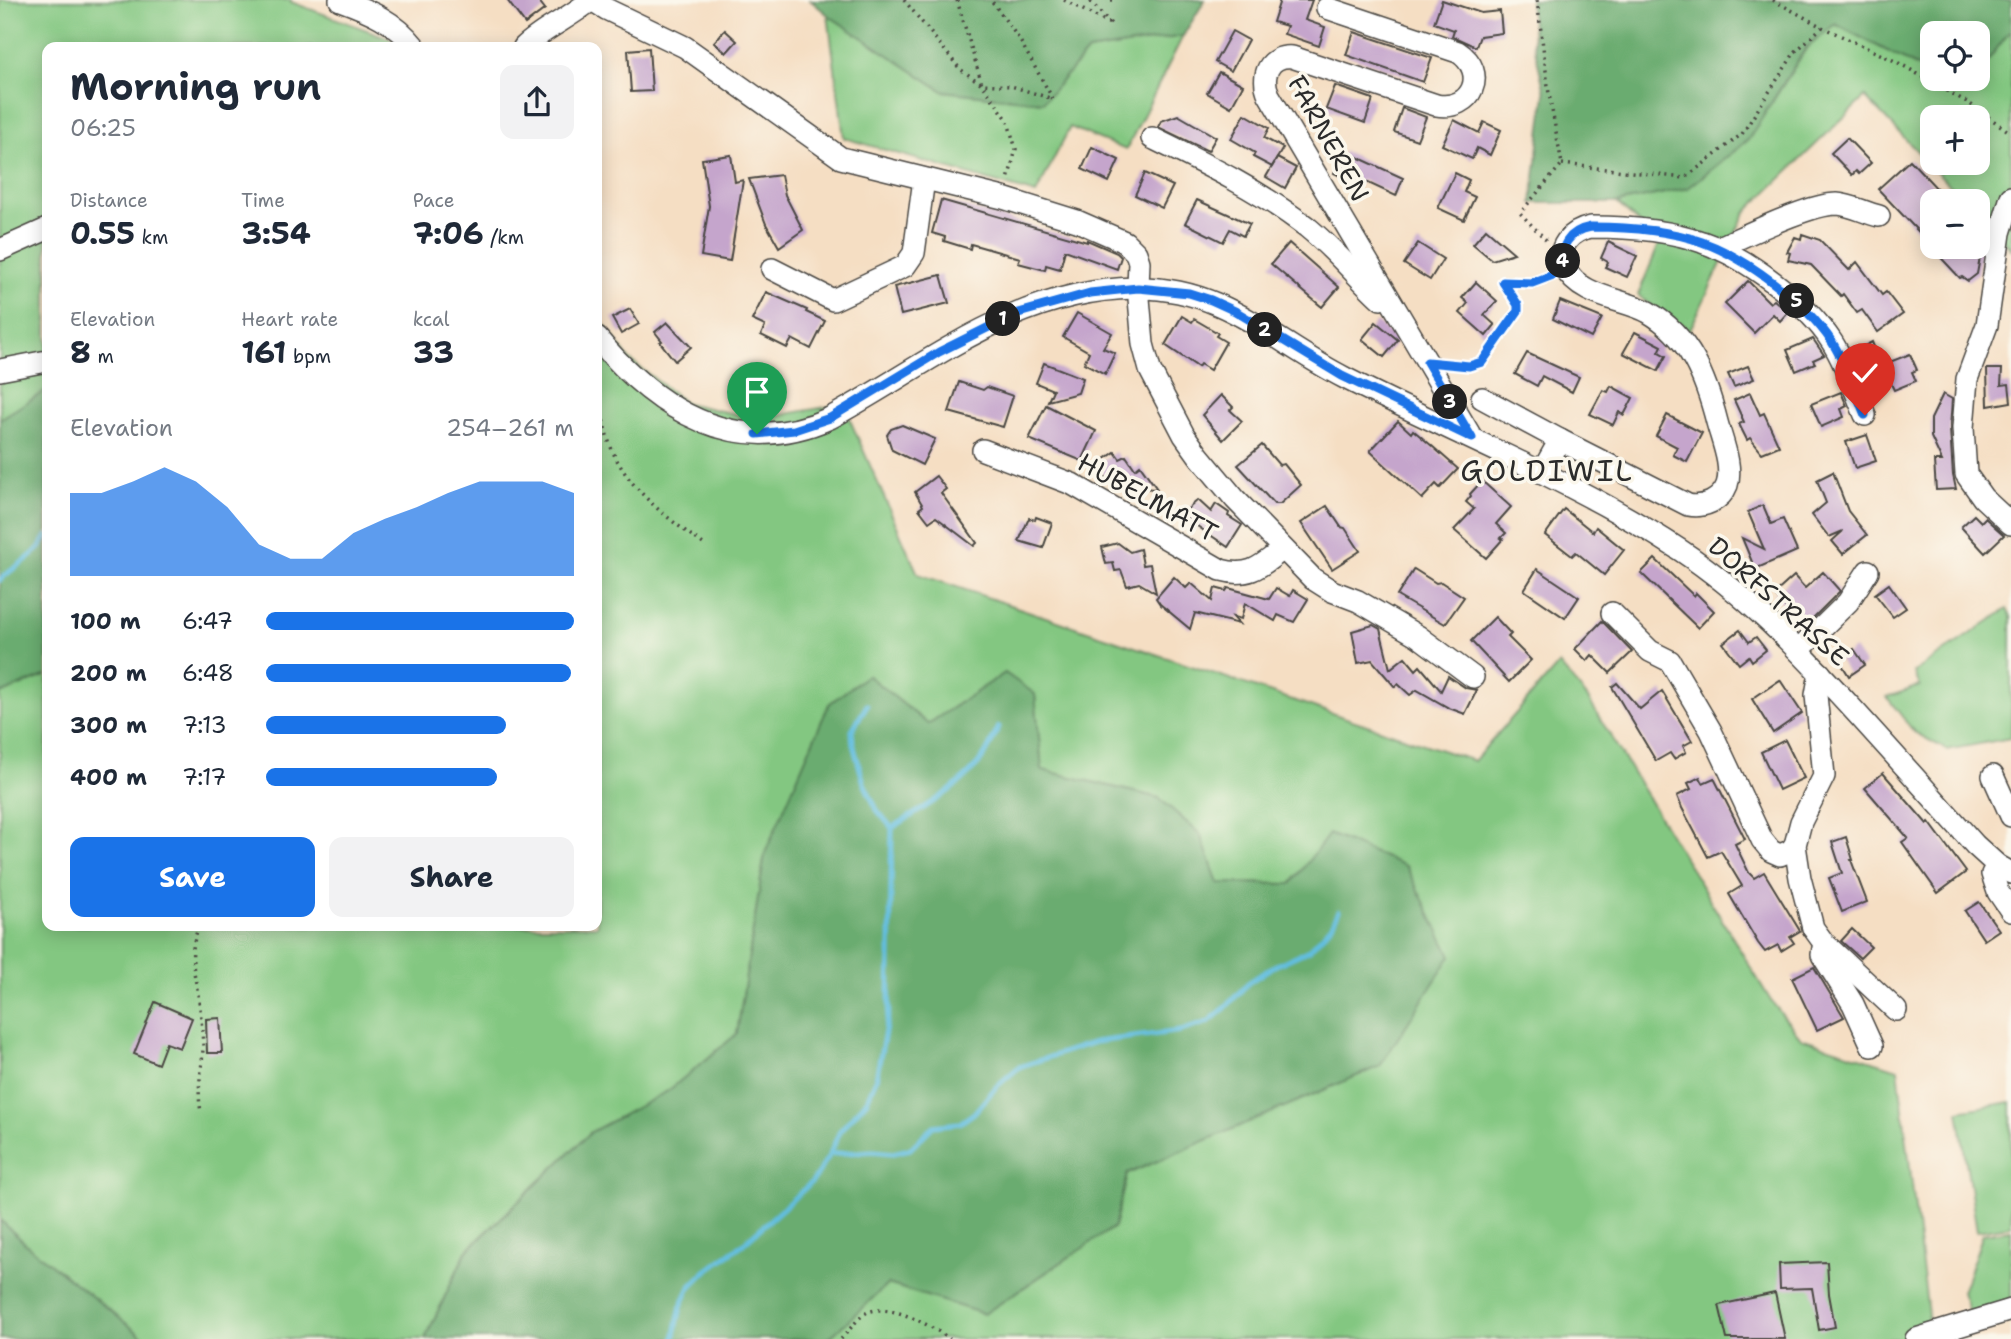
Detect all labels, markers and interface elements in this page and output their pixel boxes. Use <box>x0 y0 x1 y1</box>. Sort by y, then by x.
map controls <box>1920 21 1990 259</box>
button: locate <box>1920 21 1990 91</box>
text: Morning run <box>70 61 321 112</box>
button: share <box>500 65 574 139</box>
street label: FARNEREN <box>1280 69 1378 207</box>
button: + <box>1920 105 1990 175</box>
text: 06:25 <box>70 113 136 143</box>
text: Distance <box>70 188 148 213</box>
text: Time <box>241 188 285 213</box>
text: Pace <box>413 188 454 213</box>
button: − <box>1920 189 1990 259</box>
text: 0.55 <box>70 213 135 254</box>
text: 3:54 <box>241 213 311 254</box>
text: 7:06 <box>413 213 484 254</box>
text: km <box>135 225 168 250</box>
text: /km <box>484 225 524 250</box>
pin: 4 <box>1546 244 1580 278</box>
text: 4 <box>1556 248 1569 273</box>
pin: 5 <box>1780 284 1814 318</box>
text: 5 <box>1791 288 1802 313</box>
pin: 1 <box>986 302 1020 336</box>
text: 1 <box>998 306 1007 331</box>
text: Elevation <box>70 307 155 332</box>
text: Heart rate <box>241 307 338 332</box>
text: kcal <box>413 307 450 332</box>
pin: 2 <box>1248 312 1282 348</box>
text: 2 <box>1258 317 1271 342</box>
text: 8 <box>70 332 91 373</box>
text: 161 <box>241 332 286 373</box>
text: 33 <box>413 332 454 373</box>
pin <box>1835 343 1895 415</box>
text: m <box>91 344 114 369</box>
text: bpm <box>286 344 331 369</box>
icon: check <box>1846 354 1884 392</box>
pin <box>727 362 787 434</box>
icon: arrive <box>738 373 776 411</box>
pin: 3 <box>1432 384 1468 420</box>
text: 3 <box>1443 389 1456 414</box>
text: Elevation <box>70 413 173 443</box>
text: 254–261 m <box>446 413 574 443</box>
street label: HUBELMATT <box>1072 444 1224 550</box>
district label: GOLDIWIL <box>1460 450 1634 491</box>
street label: DORFSTRASSE <box>1701 528 1857 674</box>
text: 100 m <box>70 606 141 636</box>
text: 6:47 <box>182 606 233 636</box>
text: 200 m <box>70 658 147 688</box>
text: 6:48 <box>182 658 234 688</box>
text: 300 m <box>70 710 147 740</box>
text: 7:13 <box>182 710 227 740</box>
text: 400 m <box>70 762 147 792</box>
text: 7:17 <box>182 762 226 792</box>
button: Save <box>70 837 315 917</box>
button: Share <box>329 837 574 917</box>

